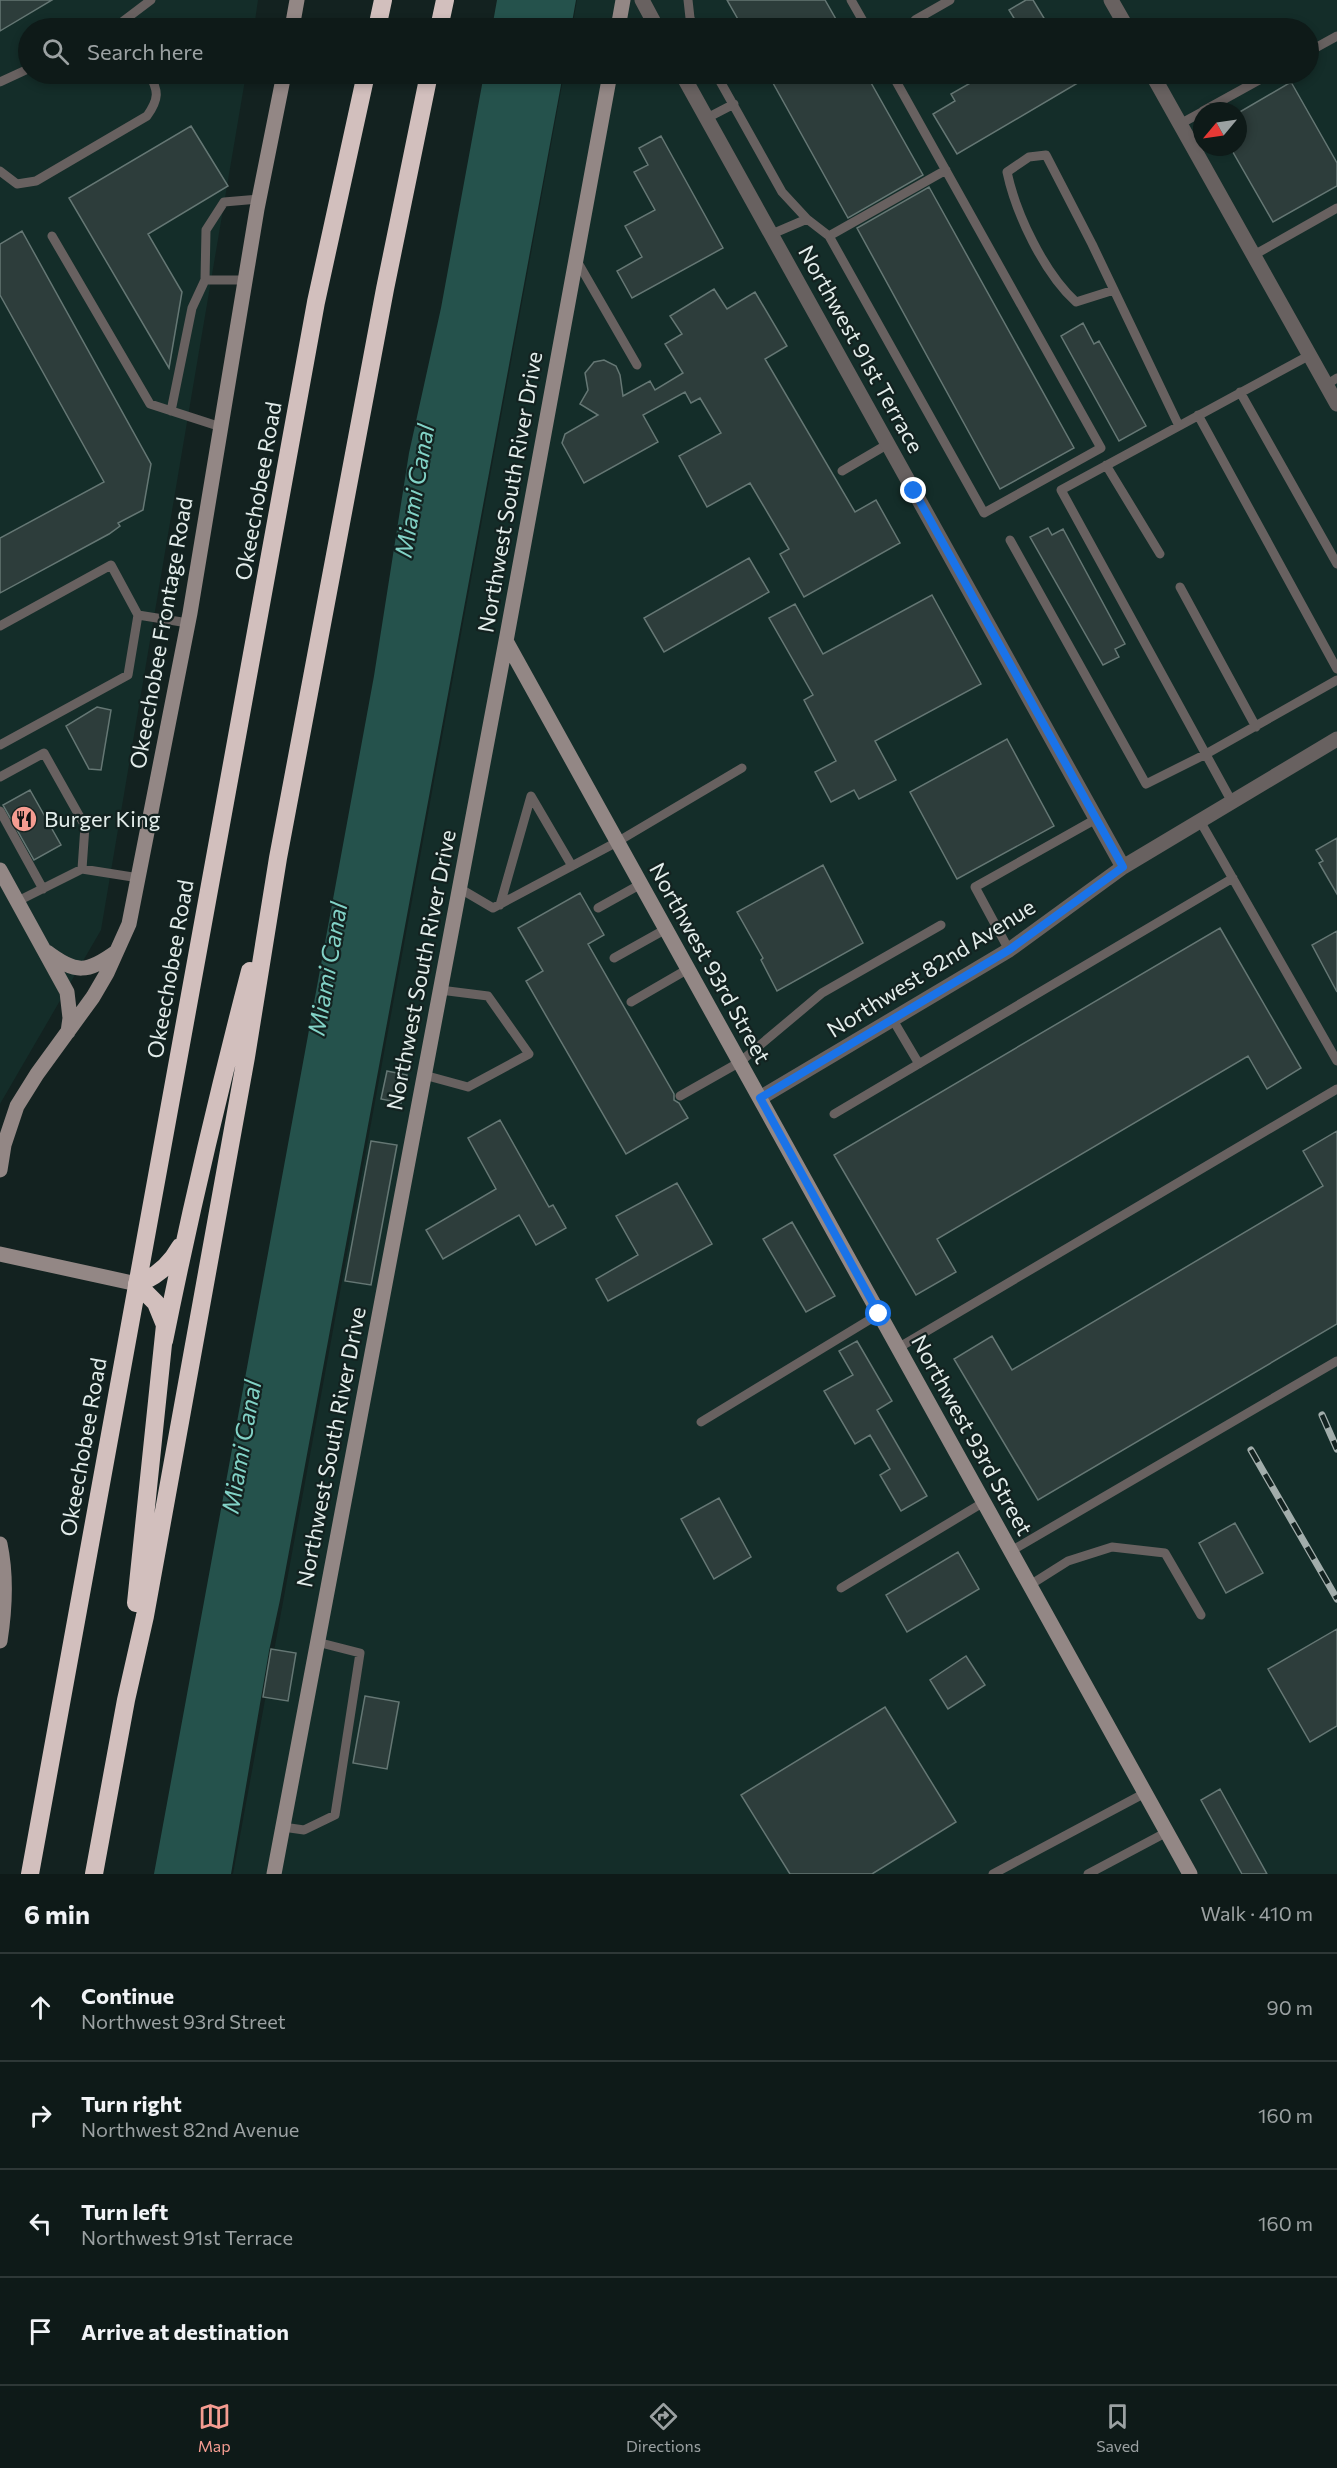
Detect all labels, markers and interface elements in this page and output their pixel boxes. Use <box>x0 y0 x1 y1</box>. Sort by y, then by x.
search box <box>18 18 1319 84</box>
icon: search <box>39 35 72 68</box>
text: Search here <box>87 38 203 65</box>
north arrow <box>1193 102 1247 156</box>
street label: Northwest 91st Terrace <box>793 240 930 457</box>
street label: Northwest South River Drive <box>471 349 548 635</box>
street label: Okeechobee Road <box>228 399 287 582</box>
water label: Miami Canal <box>388 421 440 560</box>
route end <box>900 477 926 503</box>
street label: Okeechobee Frontage Road <box>123 495 198 771</box>
restaurant icon: Burger King <box>9 804 39 834</box>
place label: Burger King <box>44 805 161 832</box>
street label: Northwest South River Drive <box>380 827 461 1112</box>
street label: Northwest 93rd Street <box>644 858 777 1068</box>
street label: Okeechobee Road <box>140 877 199 1060</box>
street label: Northwest 82nd Avenue <box>822 892 1040 1043</box>
water label: Miami Canal <box>301 899 353 1038</box>
route start <box>865 1300 891 1326</box>
street label: Northwest South River Drive <box>290 1304 371 1589</box>
street label: Northwest 93rd Street <box>906 1330 1039 1540</box>
street label: Okeechobee Road <box>53 1355 112 1538</box>
water label: Miami Canal <box>215 1377 267 1516</box>
text: 6 min <box>24 1898 90 1929</box>
text: Walk · 410 m <box>1201 1901 1313 1925</box>
text: Continue <box>81 1982 174 2009</box>
icon: ahead <box>24 1991 57 2024</box>
text: 90 m <box>1267 1995 1313 2019</box>
text: Northwest 93rd Street <box>81 2009 286 2033</box>
text: Turn right <box>81 2090 182 2117</box>
icon: right <box>24 2099 57 2132</box>
text: 160 m <box>1258 2103 1313 2127</box>
text: Northwest 82nd Avenue <box>81 2117 299 2141</box>
text: Turn left <box>81 2198 168 2225</box>
icon: left <box>24 2207 57 2240</box>
text: 160 m <box>1258 2211 1313 2235</box>
text: Northwest 91st Terrace <box>81 2225 293 2249</box>
icon: arrive <box>24 2315 57 2348</box>
text: Arrive at destination <box>81 2318 289 2345</box>
tab: Map <box>198 2400 231 2455</box>
tab: Directions <box>626 2400 701 2455</box>
tab: Saved <box>1096 2400 1139 2455</box>

